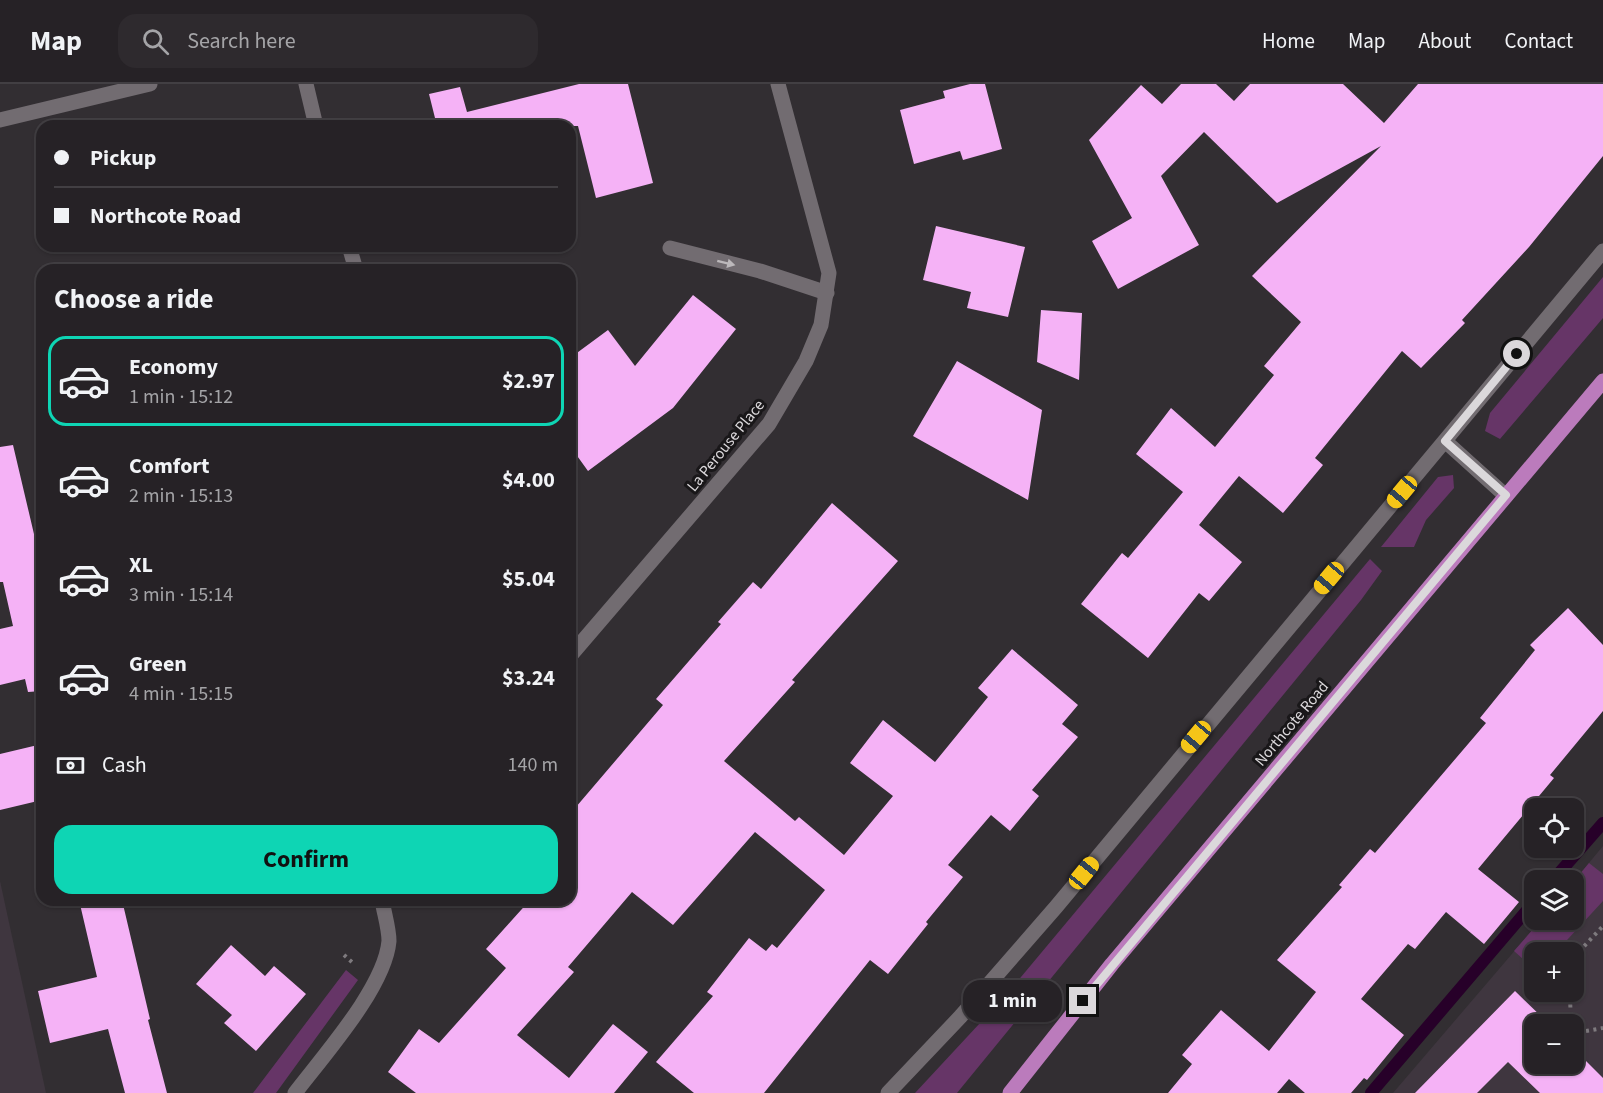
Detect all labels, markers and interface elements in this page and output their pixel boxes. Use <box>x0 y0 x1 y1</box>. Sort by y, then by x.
search box <box>118 14 538 68</box>
text: Map <box>30 21 82 61</box>
icon: search <box>139 25 172 58</box>
text: Search here <box>187 25 296 57</box>
text: Home <box>1262 26 1315 56</box>
text: Map <box>1348 26 1386 56</box>
text: About <box>1419 26 1471 56</box>
text: Contact <box>1504 26 1573 56</box>
text: Pickup <box>90 142 156 174</box>
text: Northcote Road <box>90 200 241 232</box>
one-way arrow <box>717 258 735 268</box>
text: Choose a ride <box>54 280 214 319</box>
route start <box>1503 340 1530 367</box>
text: Economy <box>129 351 218 383</box>
icon: car <box>57 354 111 408</box>
text: $2.97 <box>502 365 555 397</box>
text: 1 min · 15:12 <box>129 383 233 411</box>
street label: La Perouse Place <box>682 395 770 496</box>
text: Comfort <box>129 450 210 482</box>
icon: car <box>57 453 111 507</box>
text: $4.00 <box>502 464 555 496</box>
car <box>1384 472 1420 512</box>
text: 2 min · 15:13 <box>129 482 233 510</box>
text: XL <box>129 549 153 581</box>
icon: car <box>57 552 111 606</box>
car <box>1311 558 1347 598</box>
text: $5.04 <box>502 563 555 595</box>
text: 3 min · 15:14 <box>129 581 233 609</box>
text: Green <box>129 648 187 680</box>
icon: car <box>57 651 111 705</box>
text: $3.24 <box>502 662 555 694</box>
street label: Northcote Road <box>1250 676 1334 771</box>
text: 4 min · 15:15 <box>129 680 233 708</box>
car <box>1178 717 1214 757</box>
icon: cash <box>54 749 87 782</box>
text: Cash <box>102 749 147 781</box>
text: 140 m <box>508 751 558 779</box>
map controls <box>1524 798 1584 1074</box>
button: locate <box>1524 798 1584 858</box>
button: Confirm <box>54 825 558 894</box>
car <box>1066 853 1102 893</box>
button: layers <box>1524 870 1584 930</box>
button: + <box>1524 942 1584 1002</box>
callout: 1 min <box>963 980 1062 1022</box>
text: 1 min <box>988 987 1037 1015</box>
route end <box>1069 987 1096 1014</box>
button: − <box>1524 1014 1584 1074</box>

